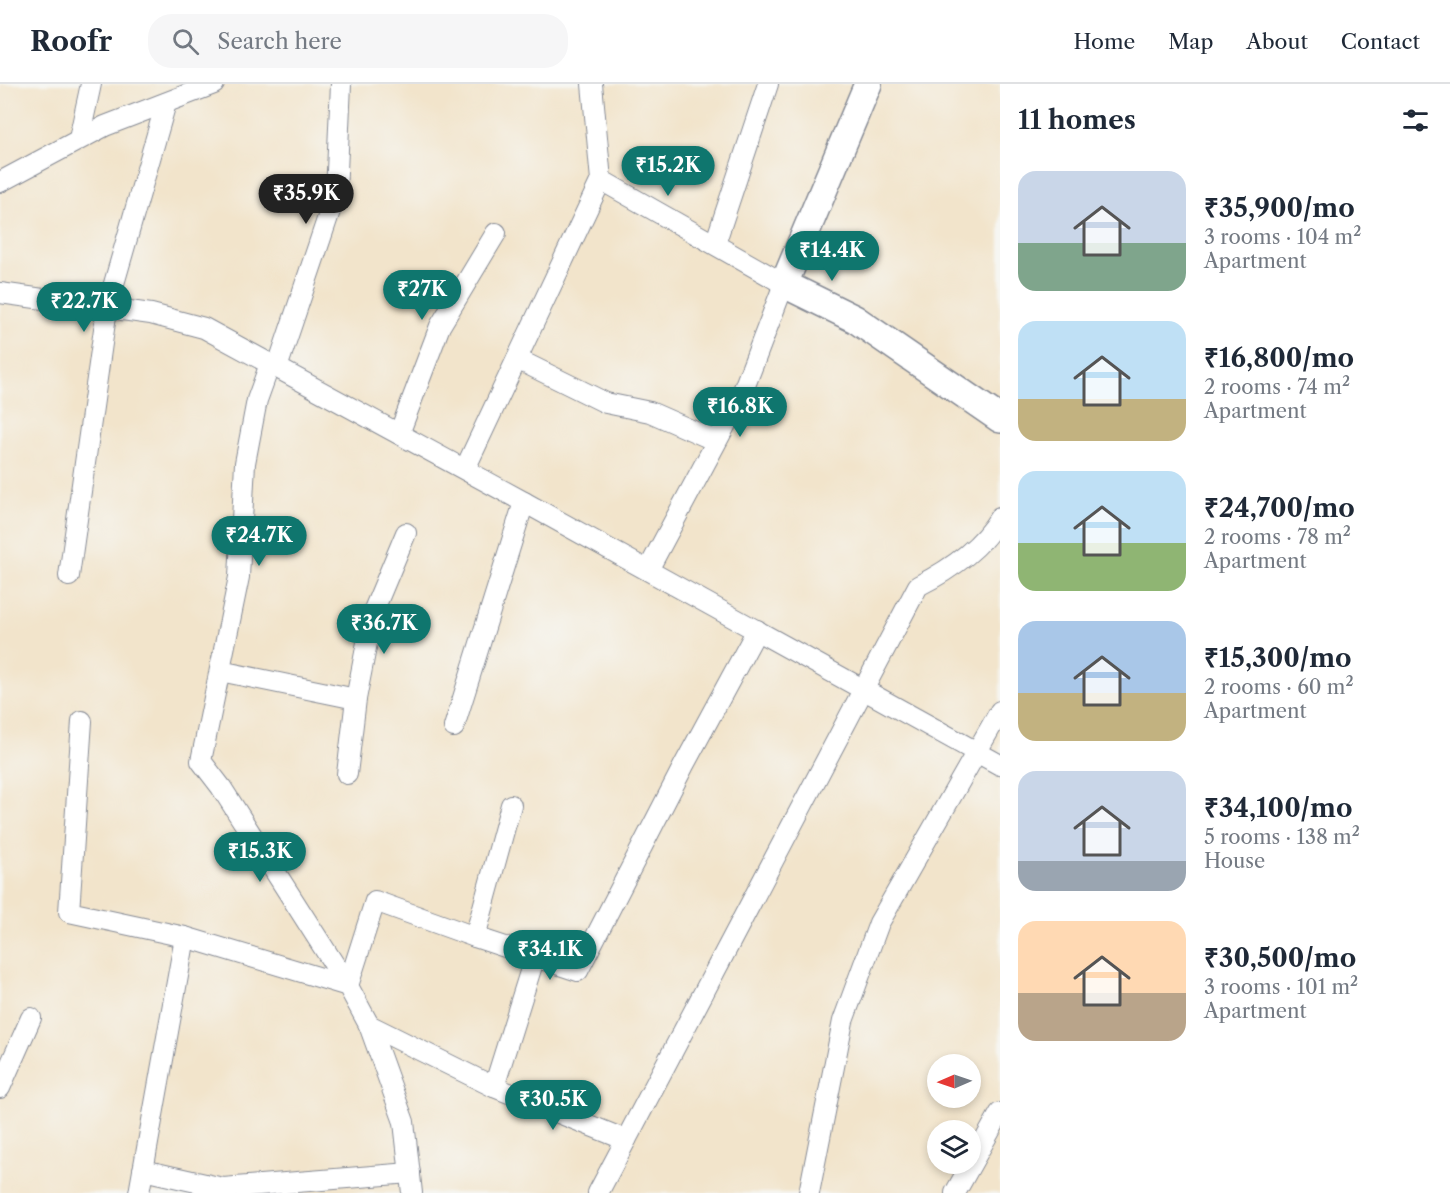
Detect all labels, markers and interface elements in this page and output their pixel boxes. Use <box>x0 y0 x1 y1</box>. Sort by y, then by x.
search box <box>148 14 568 68</box>
text: Roofr <box>30 24 112 58</box>
icon: search <box>169 25 202 58</box>
text: Search here <box>217 28 342 55</box>
text: Home <box>1074 29 1135 54</box>
text: Map <box>1168 29 1213 54</box>
text: About <box>1246 29 1308 54</box>
text: Contact <box>1341 29 1420 54</box>
text: 11 homes <box>1018 104 1136 136</box>
icon: filters <box>1399 104 1432 137</box>
pin: ₹15.2K <box>619 146 717 197</box>
text: ₹15.2K <box>636 153 700 177</box>
pin: ₹35.9K <box>257 174 355 225</box>
text: ₹35.9K <box>273 181 339 205</box>
text: ₹35,900/mo <box>1204 192 1355 224</box>
icon: home <box>1066 195 1138 267</box>
text: 3 rooms · 104 m² <box>1204 225 1361 249</box>
pin: ₹14.4K <box>783 231 881 282</box>
text: ₹14.4K <box>799 238 865 262</box>
text: Apartment <box>1204 249 1307 273</box>
pin: ₹27K <box>386 270 458 321</box>
text: ₹27K <box>397 277 447 301</box>
pin: ₹22.7K <box>35 282 133 333</box>
text: ₹22.7K <box>51 289 117 313</box>
text: ₹16,800/mo <box>1204 342 1354 374</box>
icon: home <box>1066 345 1138 417</box>
text: 2 rooms · 74 m² <box>1204 375 1350 399</box>
pin: ₹16.8K <box>691 387 789 438</box>
text: ₹16.8K <box>707 394 773 418</box>
text: Apartment <box>1204 399 1307 423</box>
text: ₹24,700/mo <box>1204 492 1355 524</box>
icon: home <box>1066 495 1138 567</box>
pin: ₹24.7K <box>210 516 308 567</box>
text: ₹24.7K <box>226 523 292 547</box>
text: 2 rooms · 78 m² <box>1204 525 1351 549</box>
text: Apartment <box>1204 549 1307 573</box>
pin: ₹36.7K <box>335 604 433 655</box>
text: ₹36.7K <box>351 611 417 635</box>
text: ₹15,300/mo <box>1204 642 1352 674</box>
icon: home <box>1066 645 1138 717</box>
text: 2 rooms · 60 m² <box>1204 675 1354 699</box>
text: Apartment <box>1204 699 1307 723</box>
text: ₹34,100/mo <box>1204 792 1352 824</box>
icon: home <box>1066 795 1138 867</box>
text: 5 rooms · 138 m² <box>1204 825 1360 849</box>
pin: ₹15.3K <box>211 832 309 883</box>
text: ₹15.3K <box>228 839 292 863</box>
text: House <box>1204 849 1265 873</box>
pin: ₹34.1K <box>501 930 599 981</box>
text: ₹34.1K <box>517 937 583 961</box>
text: ₹30,500/mo <box>1204 942 1356 974</box>
icon: home <box>1066 945 1138 1017</box>
text: 3 rooms · 101 m² <box>1204 975 1358 999</box>
text: Apartment <box>1204 999 1307 1023</box>
north arrow <box>927 1054 981 1108</box>
map controls <box>927 1054 981 1174</box>
pin: ₹30.5K <box>504 1080 602 1131</box>
text: ₹30.5K <box>519 1087 587 1111</box>
button: layers <box>927 1120 981 1174</box>

